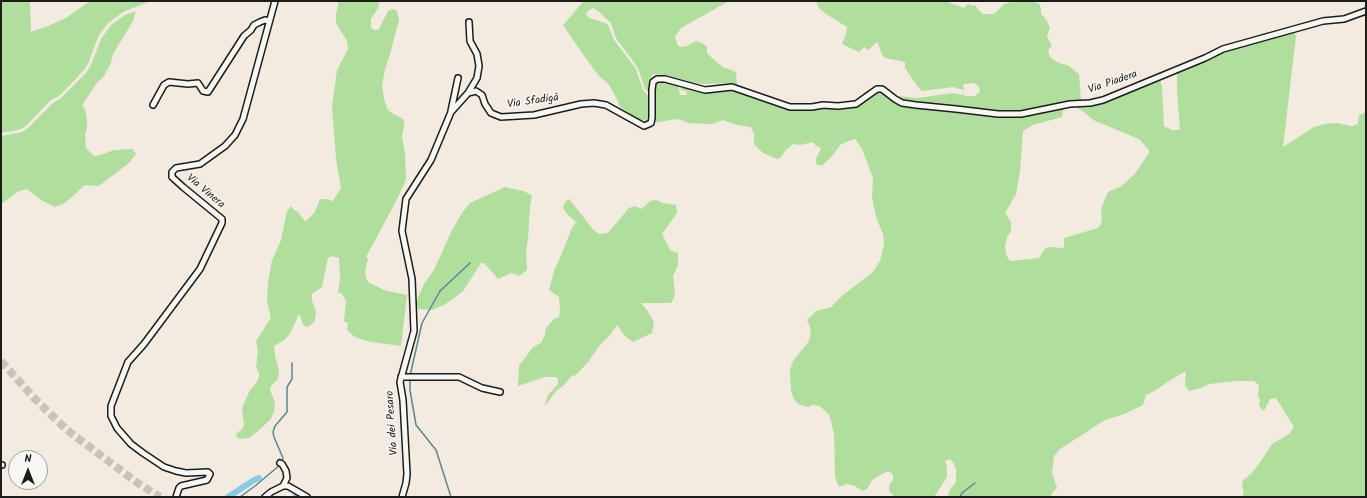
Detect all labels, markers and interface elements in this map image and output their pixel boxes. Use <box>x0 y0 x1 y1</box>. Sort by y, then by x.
street label: Via Piadera <box>1087 68 1139 98</box>
street label: Via Sfadigà <box>506 92 560 112</box>
street label: Via Vinera <box>183 172 227 212</box>
street label: Via dei Pesaro <box>384 390 402 456</box>
north arrow <box>8 450 48 490</box>
text: N <box>25 450 31 468</box>

